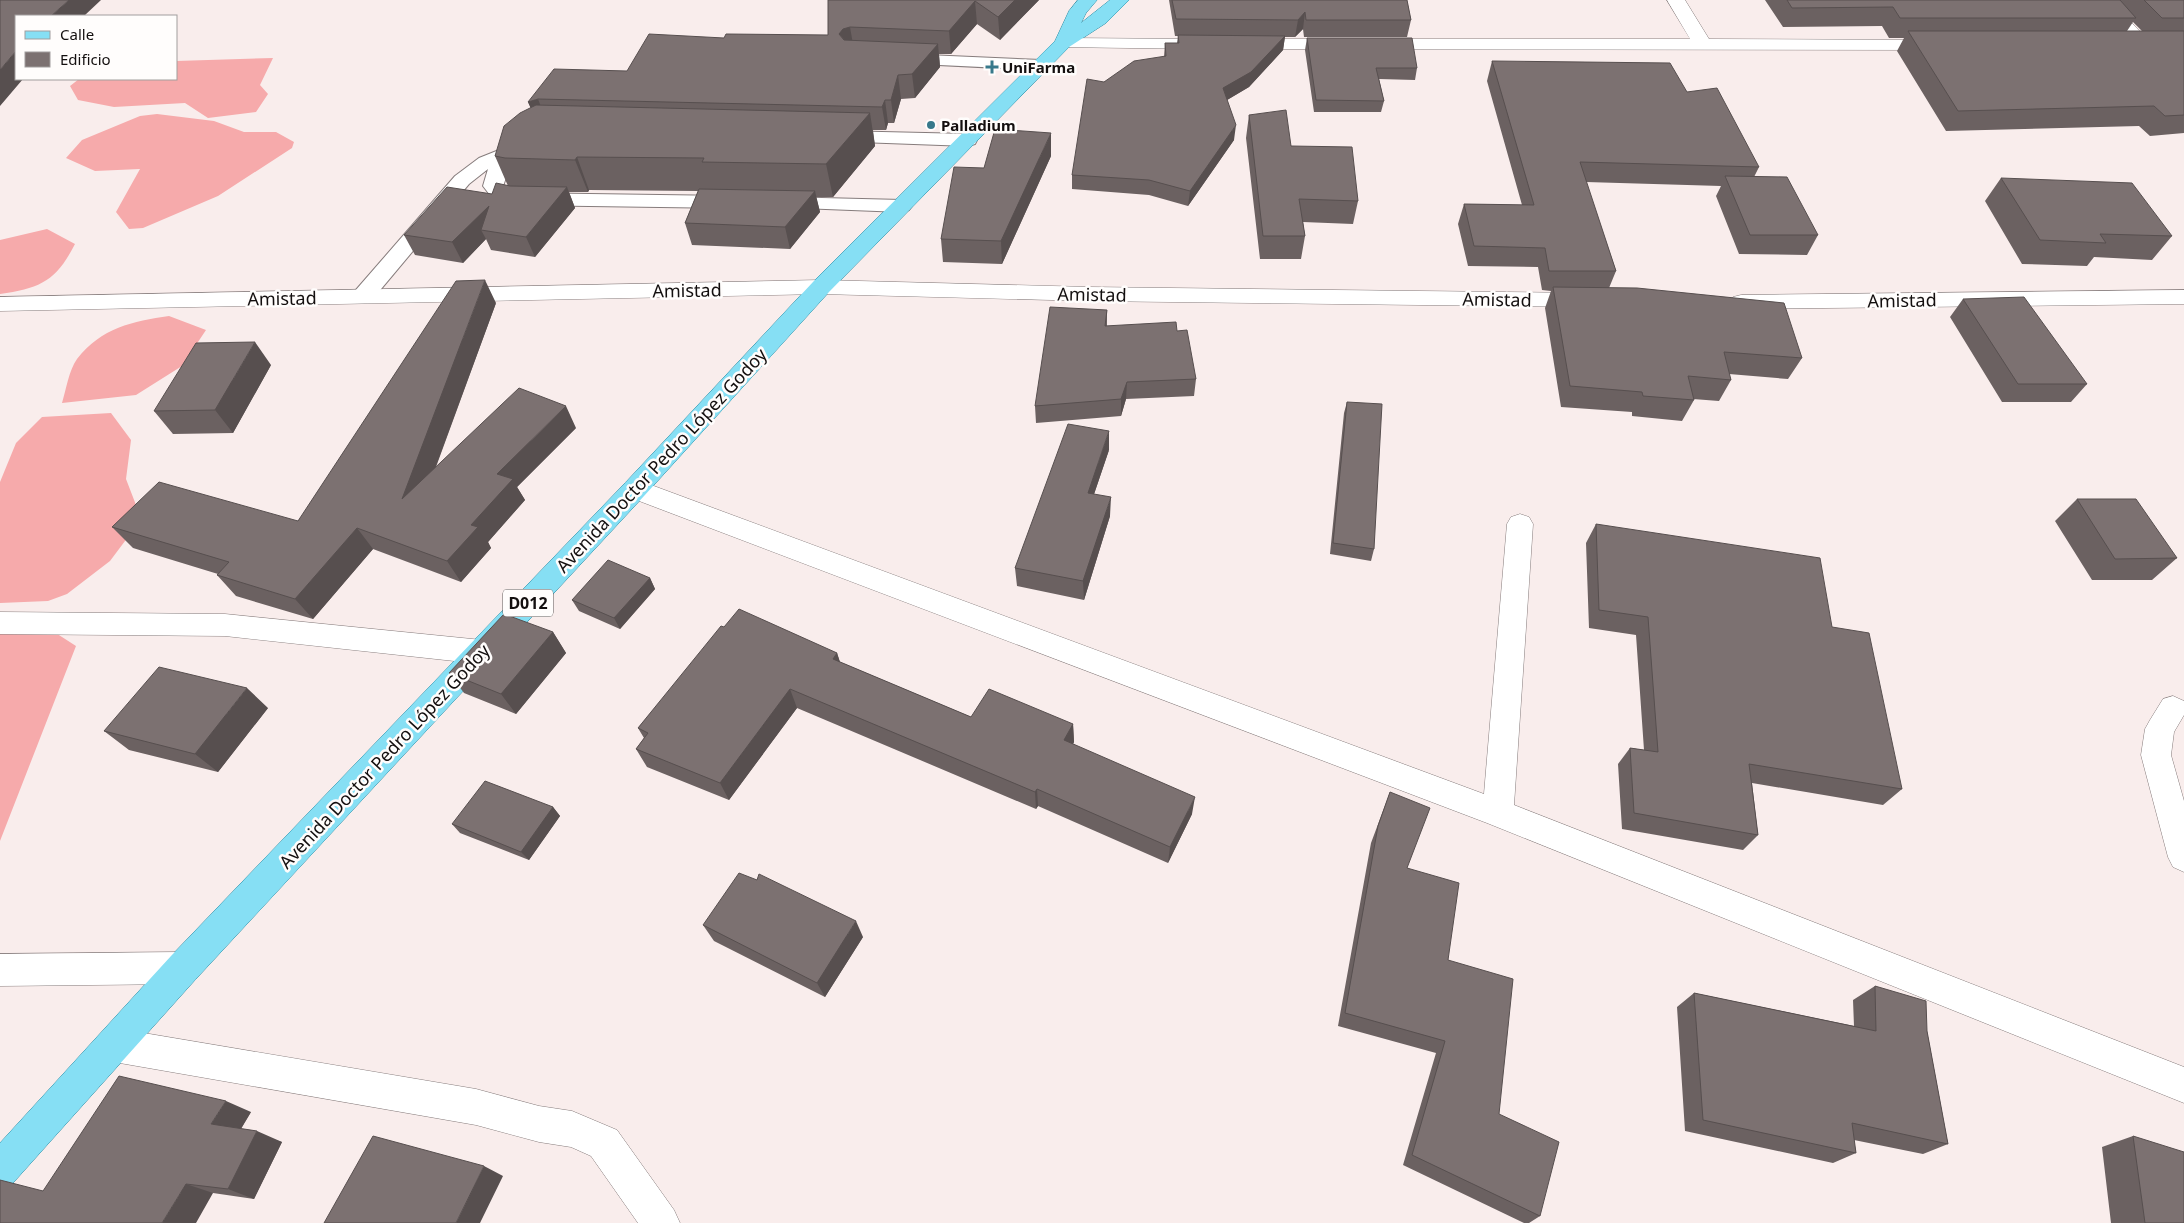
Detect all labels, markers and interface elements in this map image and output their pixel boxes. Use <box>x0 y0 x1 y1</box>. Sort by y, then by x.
legend <box>15 15 178 80</box>
text: Calle <box>60 24 94 44</box>
text: Edificio <box>60 49 111 69</box>
place label: UniFarma <box>1002 57 1075 77</box>
marker: UniFarma <box>986 61 998 73</box>
place label: Palladium <box>941 115 1016 135</box>
marker: Palladium <box>925 119 937 131</box>
street label: Amistad <box>652 277 722 303</box>
street label: Amistad <box>1057 281 1127 307</box>
street label: Amistad <box>247 285 317 311</box>
street label: Amistad <box>1462 286 1532 312</box>
street label: Amistad <box>1867 287 1937 313</box>
street label: Avenida Doctor Pedro López Godoy <box>550 342 772 577</box>
road number: D012 <box>503 590 553 616</box>
street label: Avenida Doctor Pedro López Godoy <box>273 638 495 873</box>

